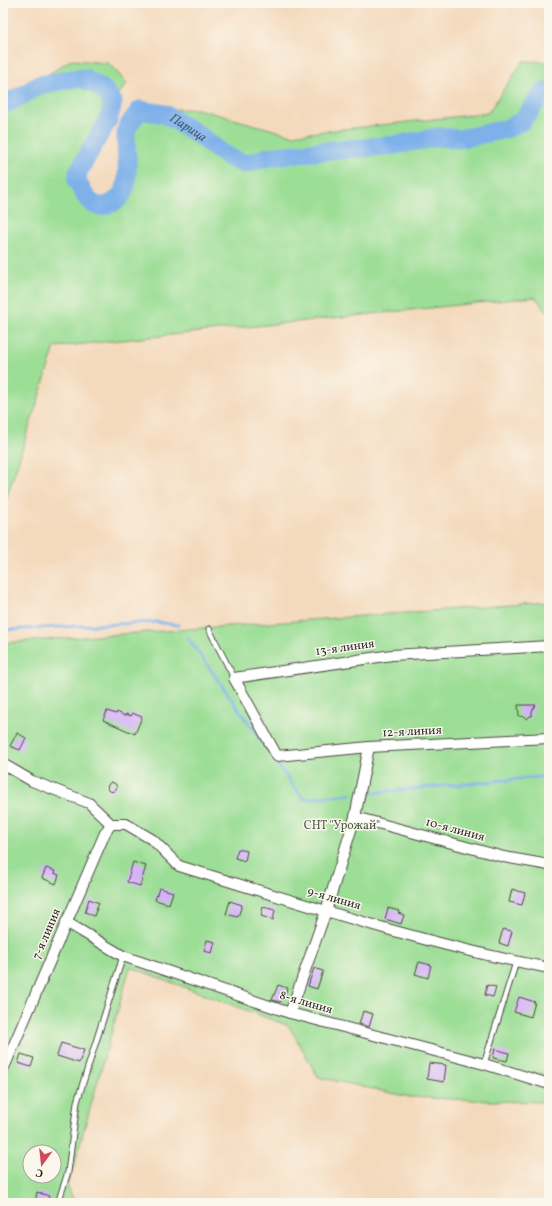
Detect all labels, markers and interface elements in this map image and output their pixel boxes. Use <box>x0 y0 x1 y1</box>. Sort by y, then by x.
water label: Парица <box>166 110 210 147</box>
street label: 13-я линия <box>315 636 375 660</box>
street label: 12-я линия <box>382 722 442 742</box>
street label: 10-я линия <box>424 814 486 846</box>
park label: СНТ "Урожай" <box>304 818 380 834</box>
street label: 9-я линия <box>305 884 363 914</box>
street label: 7-я линия <box>29 906 65 962</box>
street label: 8-я линия <box>278 988 334 1018</box>
north arrow <box>22 1144 62 1184</box>
text: С <box>34 1164 45 1180</box>

